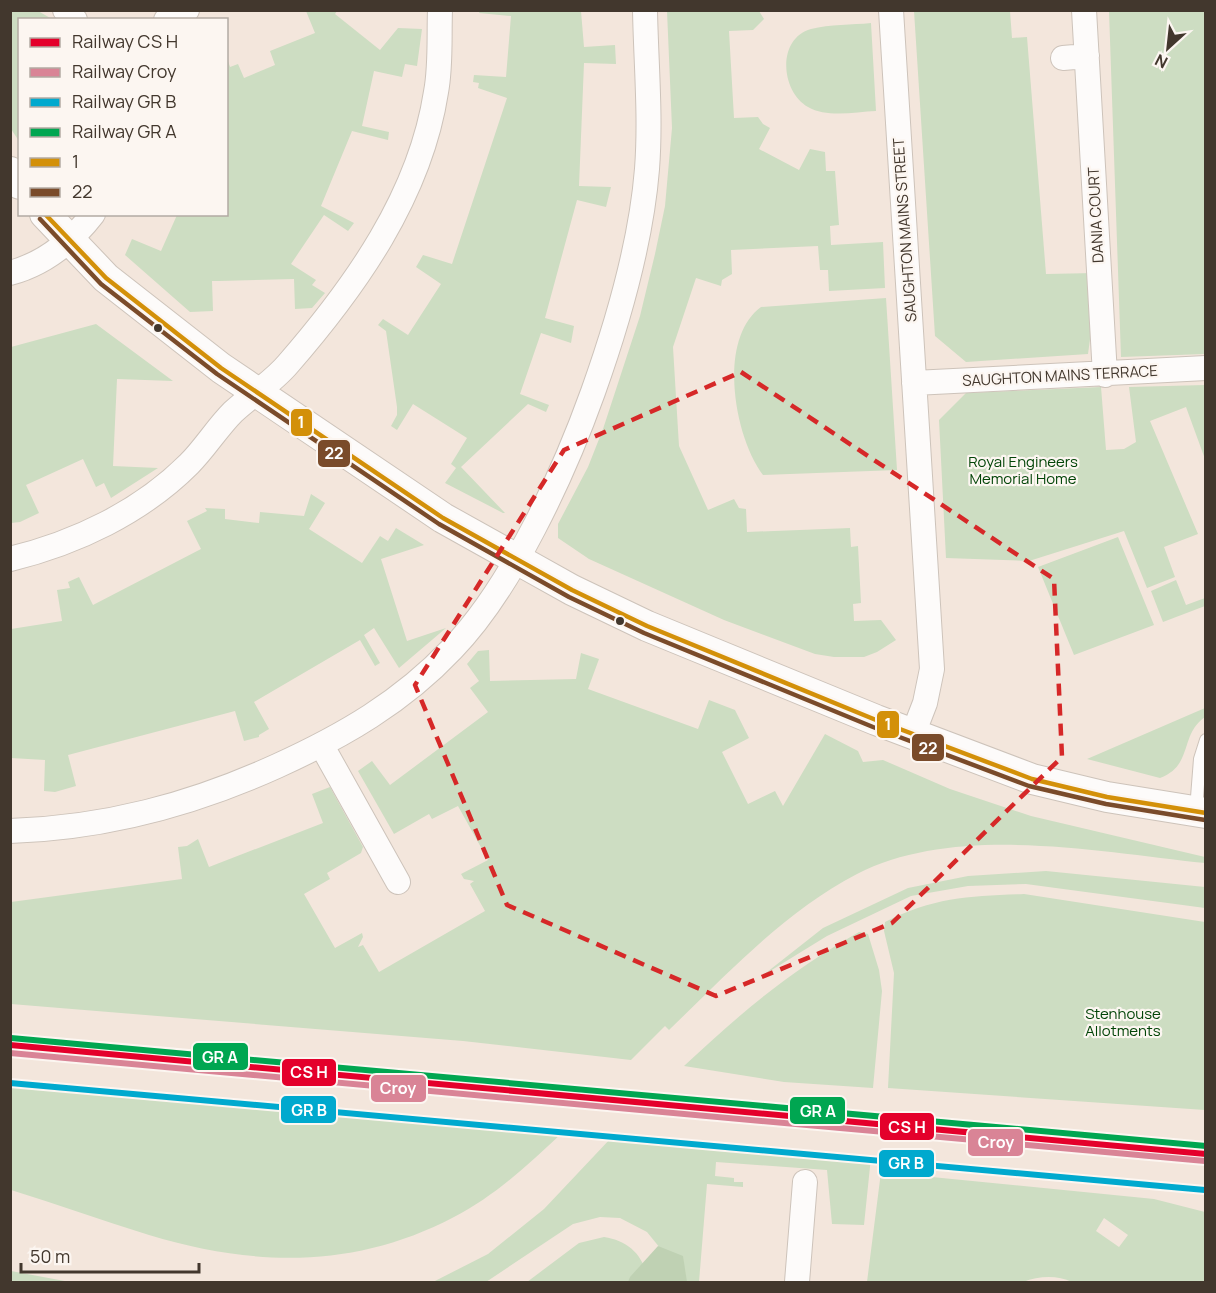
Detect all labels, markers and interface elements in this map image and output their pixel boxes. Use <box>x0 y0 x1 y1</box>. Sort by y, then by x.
legend <box>18 18 228 216</box>
north arrow <box>1138 18 1198 78</box>
text: Railway CS H <box>72 29 178 53</box>
text: N <box>1151 49 1171 74</box>
text: Railway Croy <box>72 59 177 83</box>
text: Railway GR B <box>72 89 176 113</box>
text: Railway GR A <box>72 119 177 143</box>
street label: SAUGHTON MAINS STREET <box>888 137 921 323</box>
text: 1 <box>72 149 79 173</box>
street label: DANIA COURT <box>1082 166 1109 264</box>
text: 22 <box>72 179 93 203</box>
unlabelled marker <box>152 322 164 334</box>
street label: SAUGHTON MAINS TERRACE <box>962 360 1158 391</box>
line badge: 1 <box>290 408 313 437</box>
text: 1 <box>297 411 305 433</box>
line badge: 22 <box>317 439 351 468</box>
text: 22 <box>324 442 344 464</box>
park label: Royal Engineers Memorial Home <box>968 451 1078 489</box>
unlabelled marker <box>614 615 626 627</box>
line badge: 1 <box>876 710 900 739</box>
text: 1 <box>884 713 892 735</box>
line badge: 22 <box>911 733 945 762</box>
text: 22 <box>918 737 938 759</box>
park label: Stenhouse Allotments <box>1085 1003 1161 1041</box>
line badge: GR A <box>192 1042 249 1071</box>
text: GR A <box>202 1046 238 1068</box>
line badge: CS H <box>281 1058 337 1087</box>
text: CS H <box>290 1061 328 1083</box>
line badge: Croy <box>370 1074 427 1103</box>
text: Croy <box>380 1077 416 1099</box>
line badge: GR B <box>280 1095 337 1124</box>
line badge: GR A <box>789 1096 846 1125</box>
text: GR B <box>291 1099 327 1121</box>
text: GR A <box>800 1100 836 1122</box>
line badge: CS H <box>879 1112 935 1141</box>
text: CS H <box>888 1116 926 1138</box>
line badge: Croy <box>967 1128 1024 1157</box>
text: Croy <box>978 1131 1014 1153</box>
line badge: GR B <box>878 1149 935 1178</box>
text: GR B <box>888 1152 924 1174</box>
scale bar <box>21 1236 200 1274</box>
text: 50 m <box>30 1244 70 1268</box>

